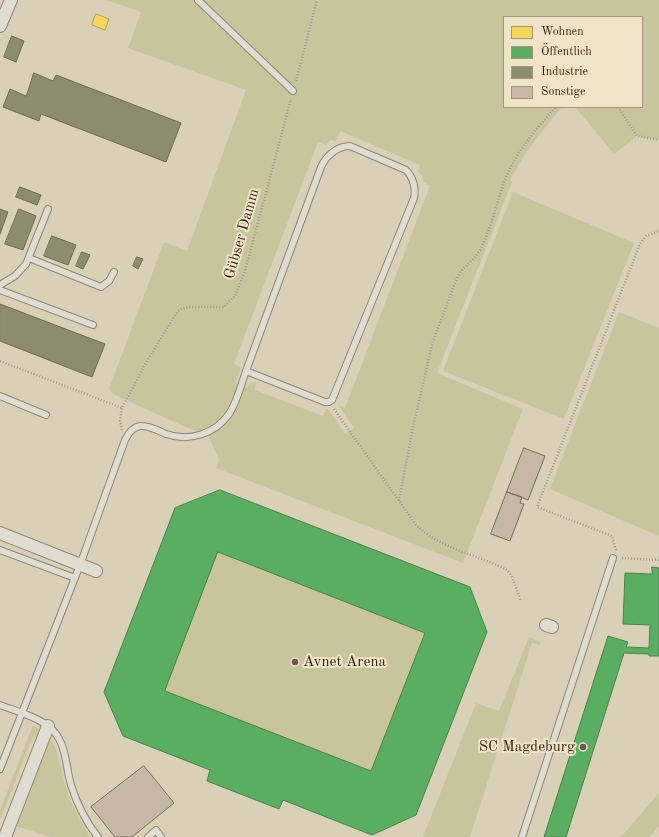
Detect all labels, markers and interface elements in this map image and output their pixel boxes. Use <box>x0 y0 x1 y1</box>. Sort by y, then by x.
legend <box>503 16 643 108</box>
text: Wohnen <box>541 26 584 38</box>
text: Öffentlich <box>541 46 592 58</box>
text: Industrie <box>541 66 588 78</box>
text: Sonstige <box>541 86 586 98</box>
street label: Gübser Damm <box>221 187 263 281</box>
place label: Avnet Arena <box>303 653 386 671</box>
marker: Avnet Arena <box>290 657 300 667</box>
place label: SC Magdeburg <box>479 738 575 756</box>
marker: SC Magdeburg <box>578 742 588 752</box>

